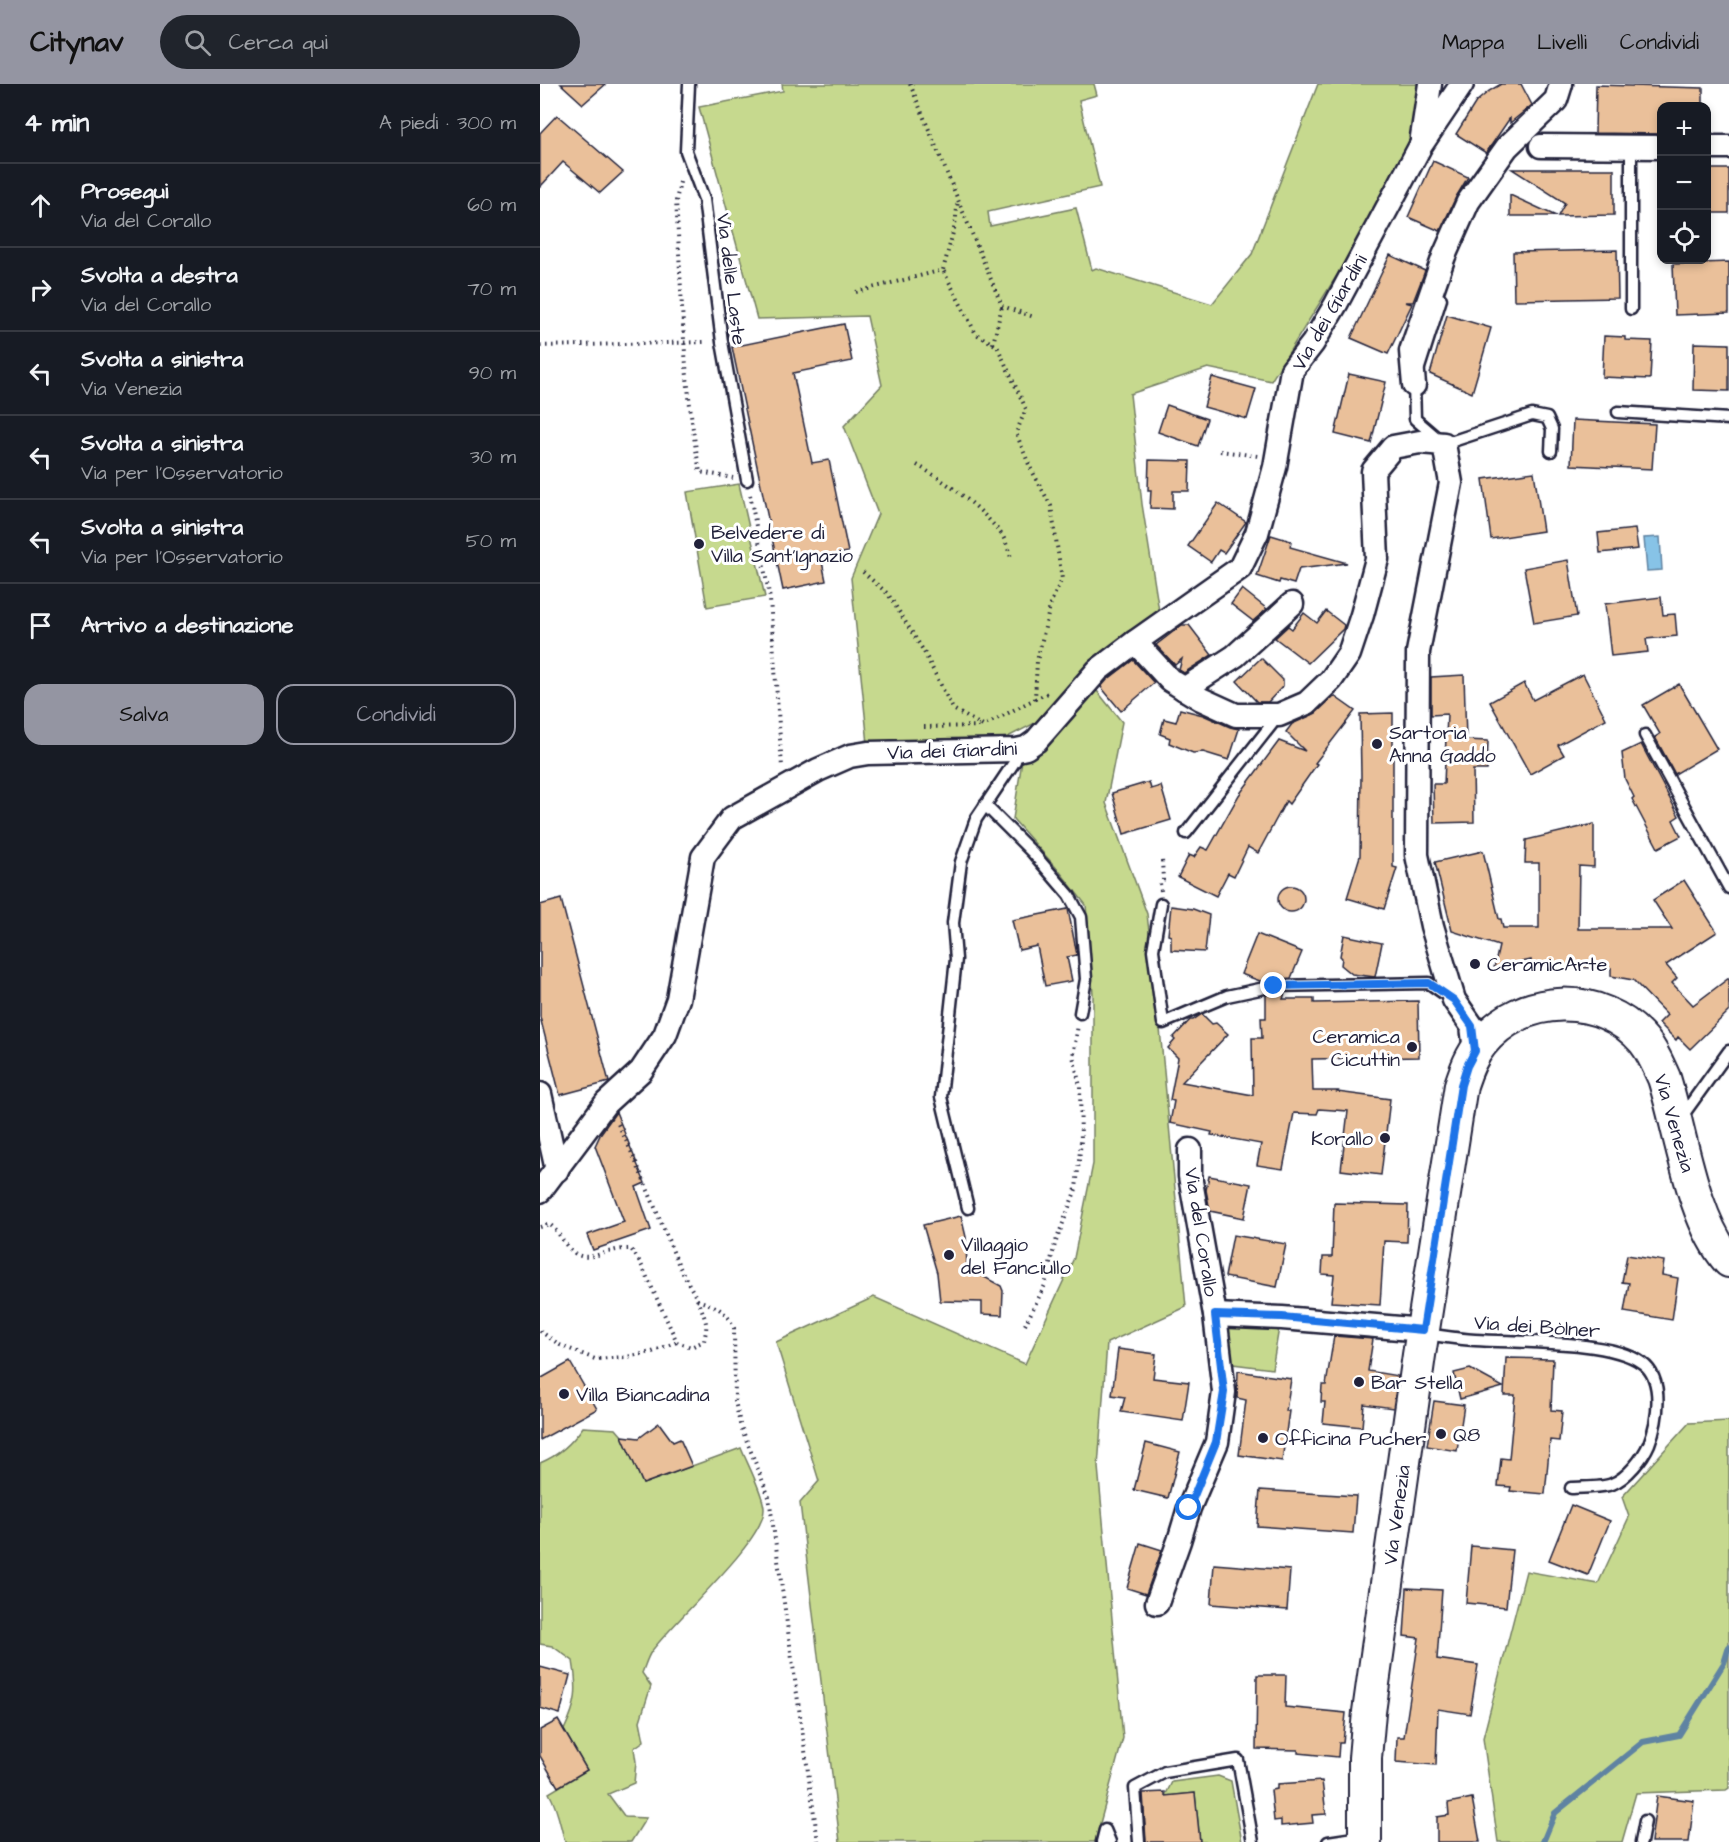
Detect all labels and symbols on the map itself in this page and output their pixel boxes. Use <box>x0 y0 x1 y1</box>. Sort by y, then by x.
street label: Via delle Laste <box>709 211 753 347</box>
street label: Via dei Giardini <box>1285 249 1375 376</box>
place label: Belvedere di Villa Sant'Ignazio <box>711 519 853 571</box>
marker: Belvedere di Villa Sant'Ignazio <box>692 537 706 551</box>
place label: Sartoria Anna Gaddo <box>1389 719 1496 770</box>
street label: Via dei Giardini <box>886 735 1018 767</box>
marker: Sartoria Anna Gaddo <box>1370 737 1384 751</box>
place label: CeramicArte <box>1487 951 1607 979</box>
marker: CeramicArte <box>1468 957 1482 971</box>
route end <box>1260 972 1286 998</box>
place label: Ceramica Cicuttin <box>1312 1023 1400 1074</box>
marker: Ceramica Cicuttin <box>1405 1040 1419 1054</box>
street label: Via Venezia <box>1647 1071 1701 1176</box>
place label: Korallo <box>1311 1125 1373 1153</box>
marker: Korallo <box>1378 1131 1392 1145</box>
street label: Via del Corallo <box>1177 1166 1225 1299</box>
place label: Villaggio del Fanciullo <box>961 1231 1071 1282</box>
marker: Villaggio del Fanciullo <box>942 1248 956 1262</box>
street label: Via dei Bòlner <box>1473 1309 1601 1345</box>
place label: Bar Stella <box>1371 1369 1463 1397</box>
marker: Bar Stella <box>1352 1375 1366 1389</box>
place label: Villa Biancadina <box>576 1381 710 1409</box>
marker: Villa Biancadina <box>557 1387 571 1401</box>
place label: Q8 <box>1453 1421 1480 1449</box>
place label: Officina Pucher <box>1275 1425 1426 1453</box>
marker: Q8 <box>1434 1427 1448 1441</box>
marker: Officina Pucher <box>1256 1431 1270 1445</box>
street label: Via Venezia <box>1376 1463 1418 1567</box>
route start <box>1175 1494 1201 1520</box>

